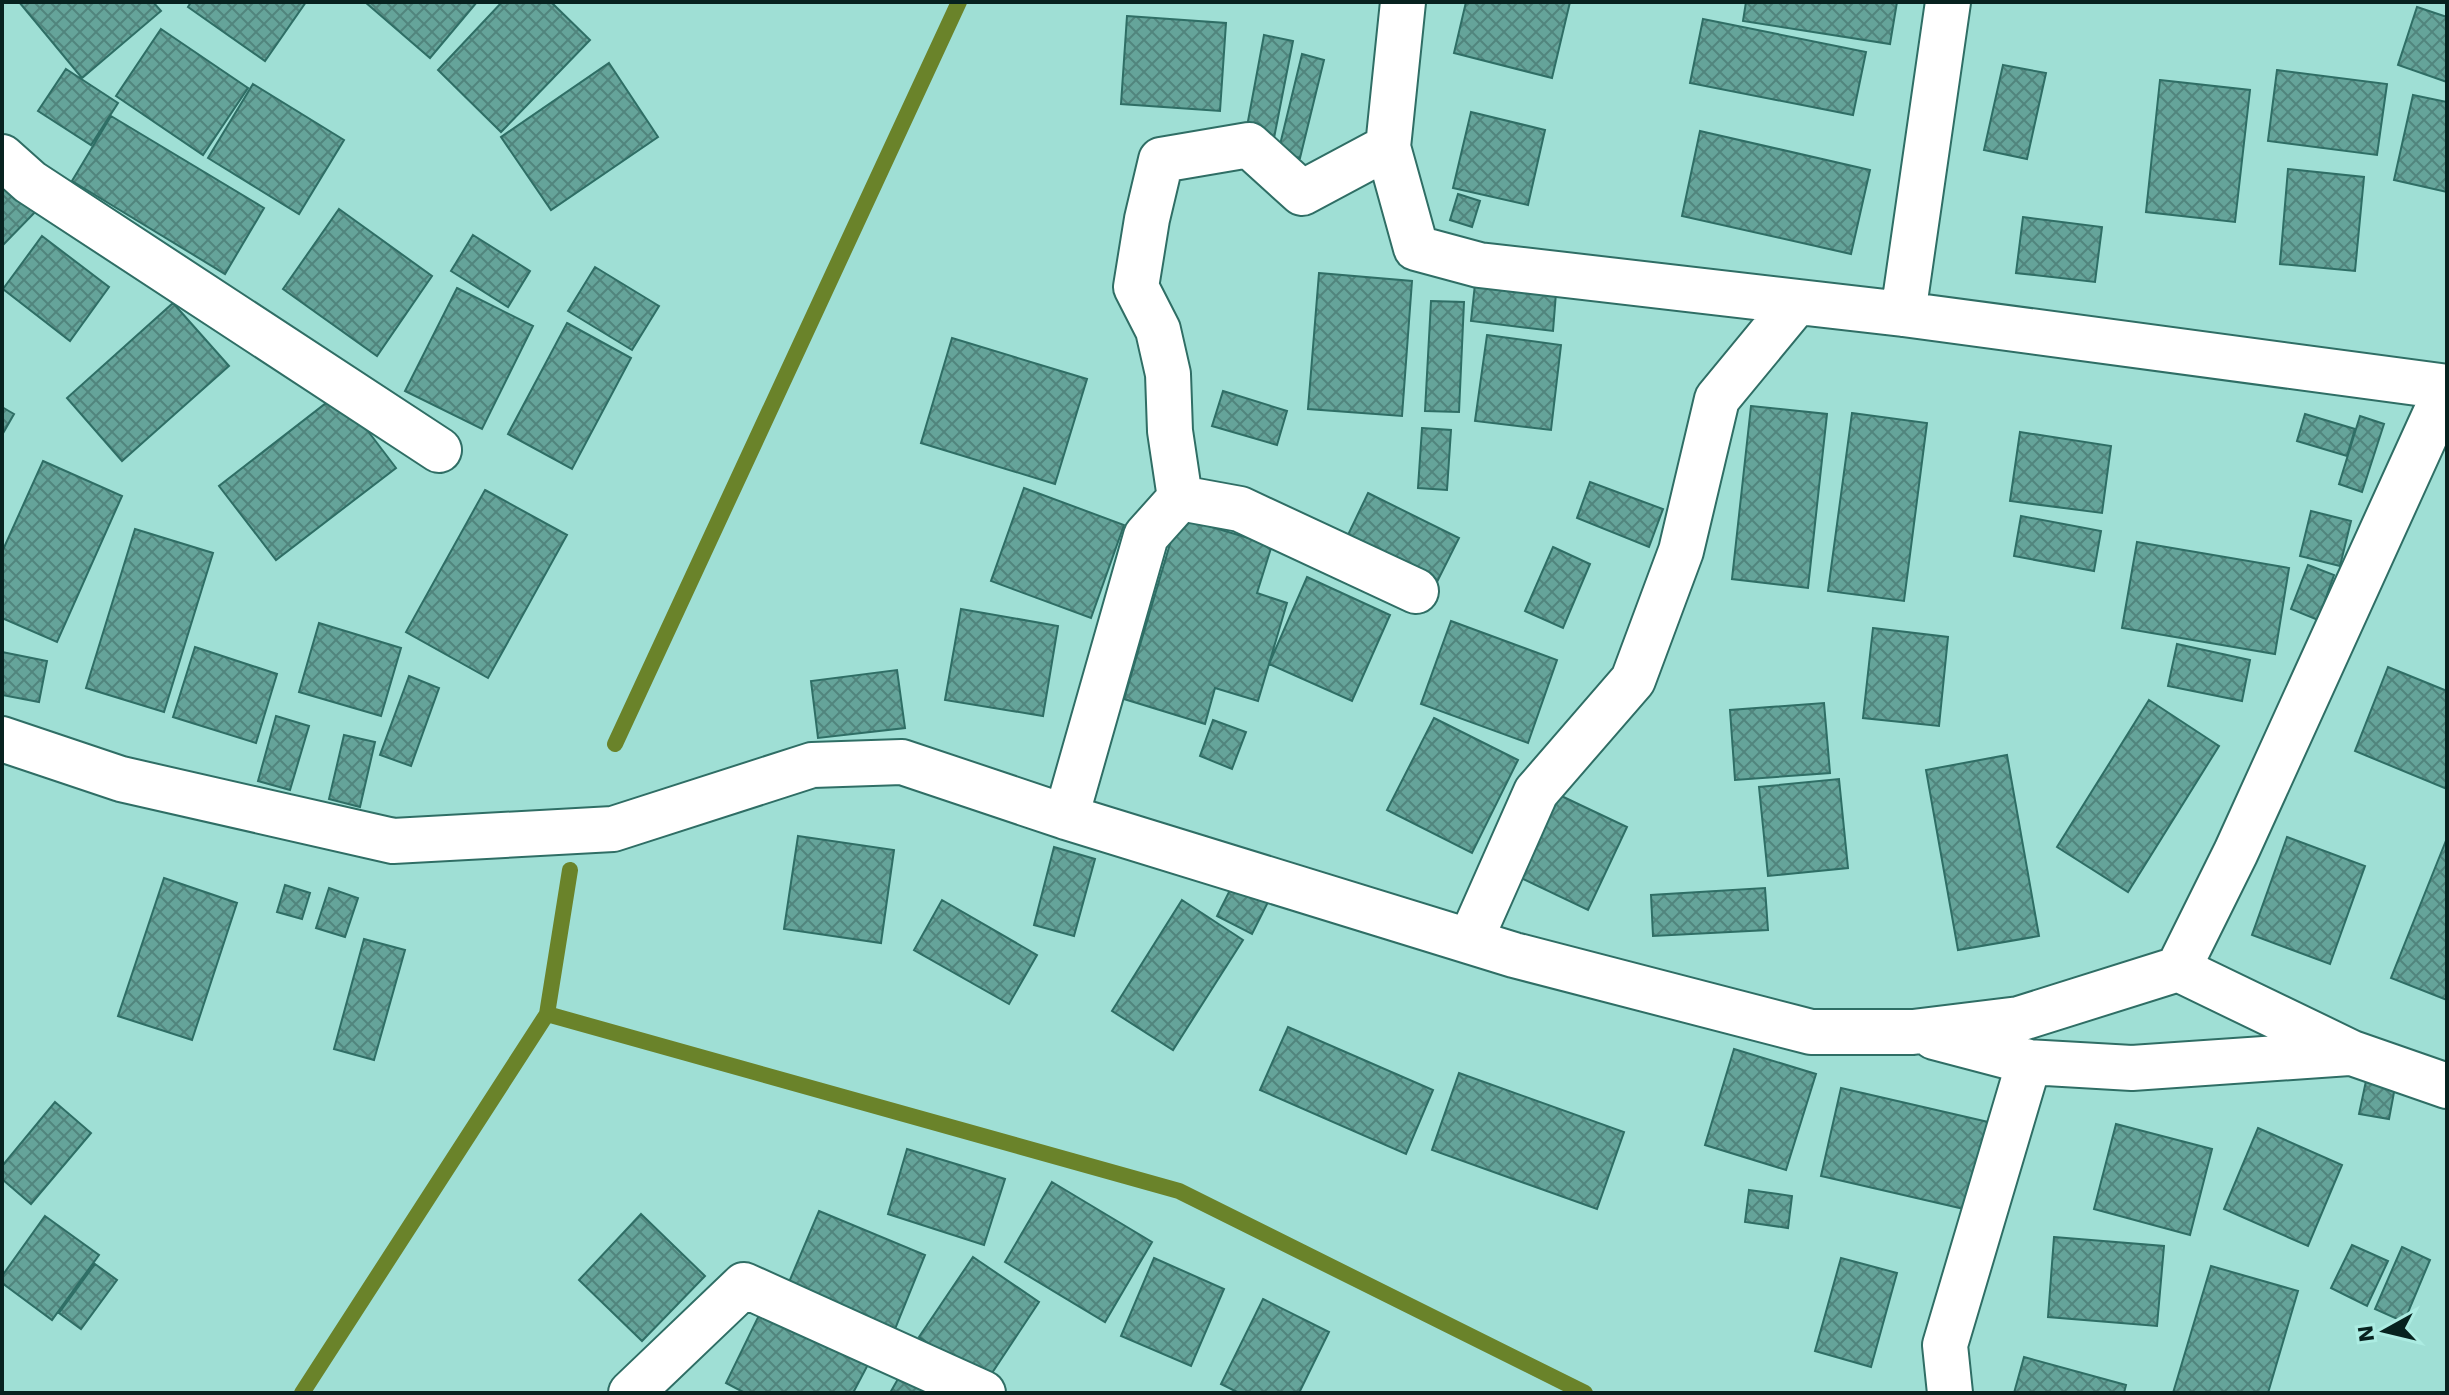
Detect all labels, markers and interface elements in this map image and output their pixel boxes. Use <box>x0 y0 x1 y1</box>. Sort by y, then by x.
north arrow <box>2345 1291 2425 1371</box>
text: N <box>2352 1324 2379 1344</box>

